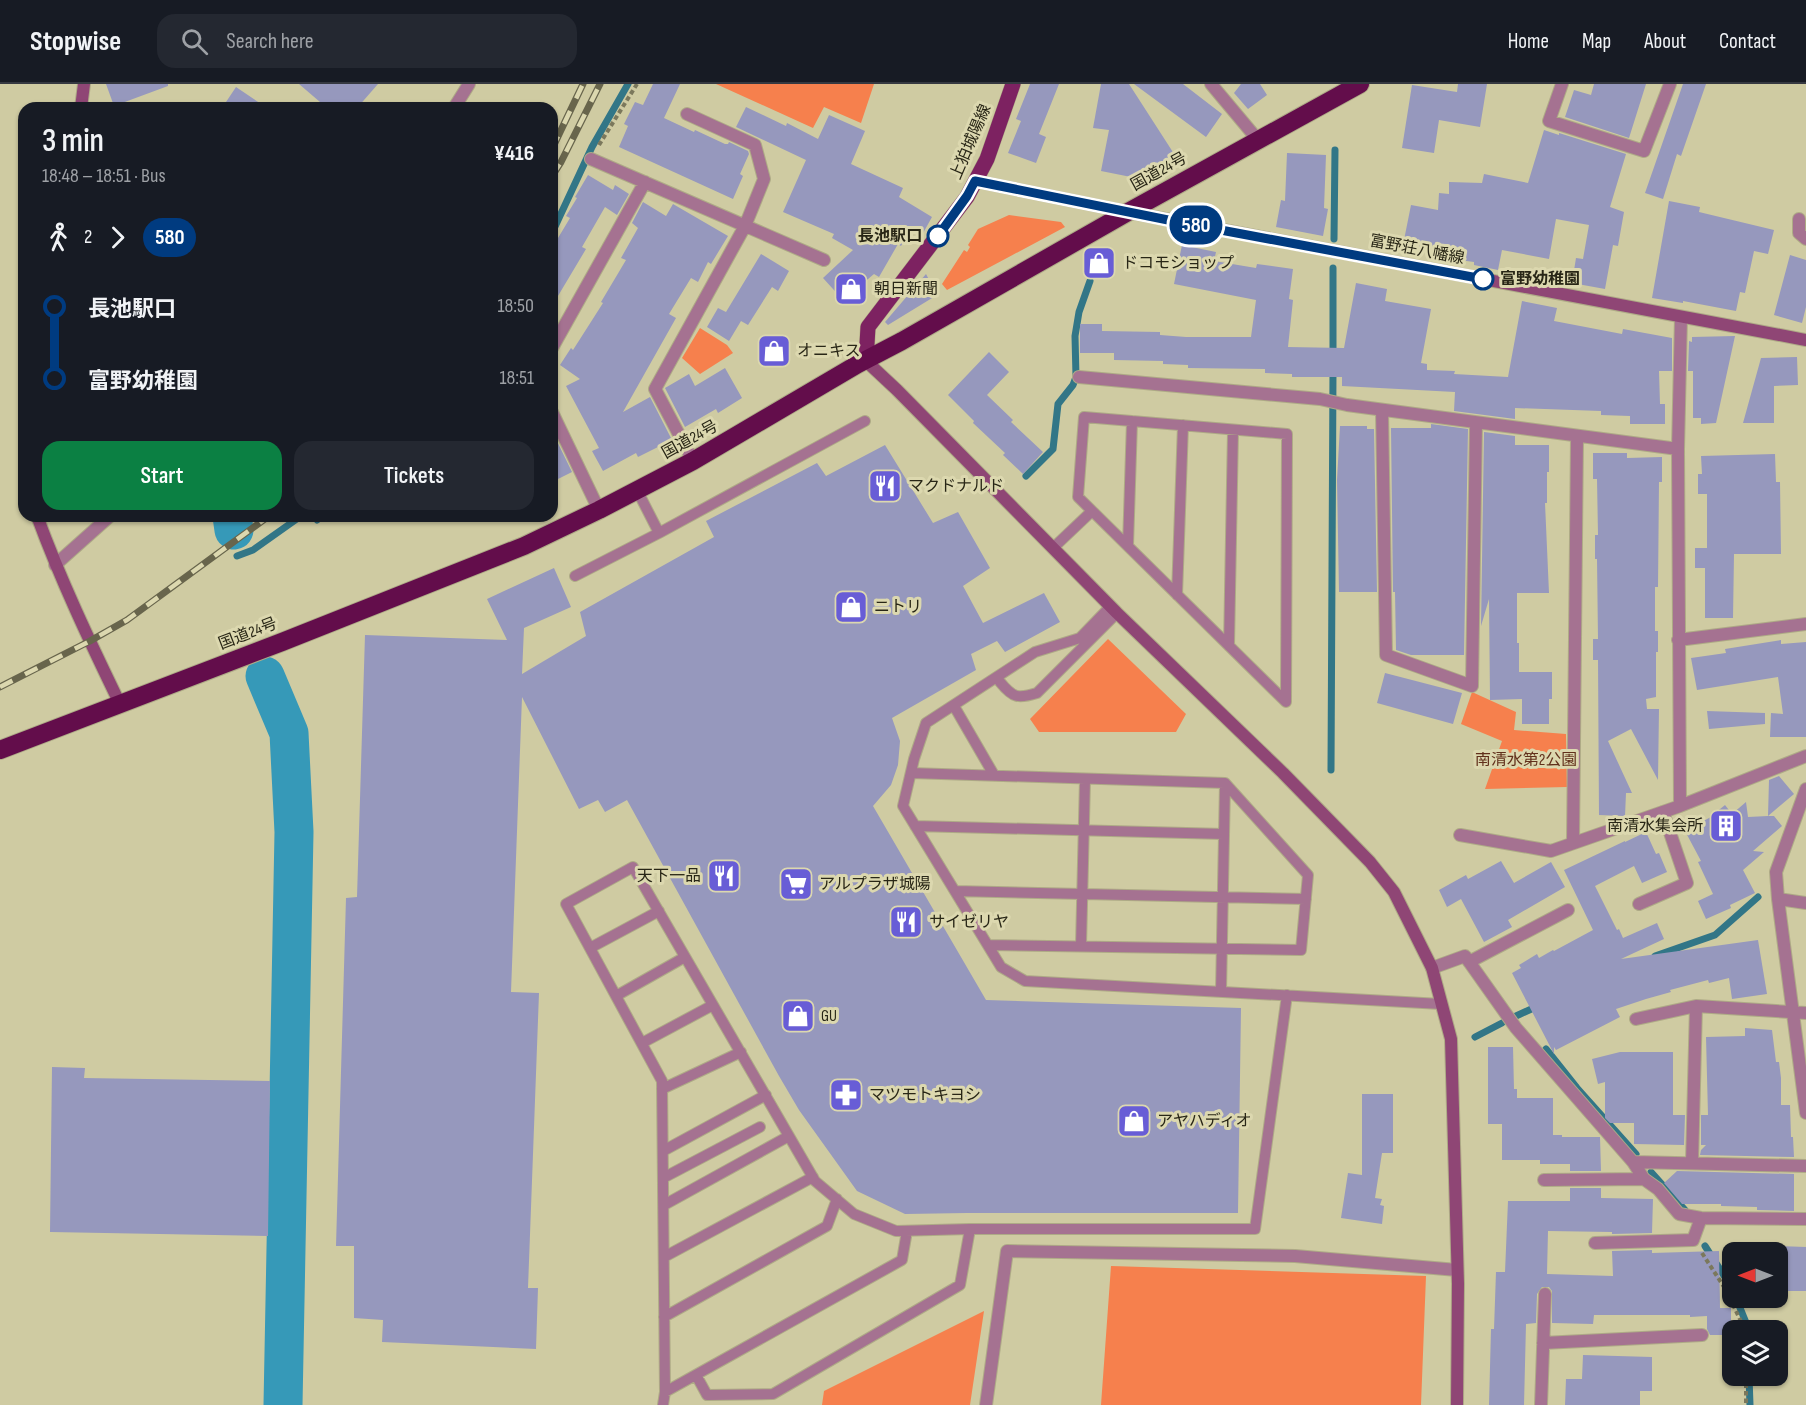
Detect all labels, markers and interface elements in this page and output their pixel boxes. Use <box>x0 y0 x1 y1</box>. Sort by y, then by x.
search box <box>157 14 577 68</box>
text: Stopwise <box>30 25 121 58</box>
icon: search <box>178 25 211 58</box>
text: Search here <box>226 28 314 55</box>
text: Home <box>1508 29 1549 54</box>
text: Map <box>1582 29 1611 54</box>
text: About <box>1644 29 1686 54</box>
text: Contact <box>1719 29 1776 54</box>
street label: 上狛城陽線 <box>947 101 995 183</box>
text: 3 min <box>42 121 104 161</box>
text: ¥416 <box>494 140 534 167</box>
street label: 国道24号 <box>1128 149 1190 195</box>
text: 18:48 – 18:51 · Bus <box>42 164 166 188</box>
line badge: 580 <box>1162 206 1230 244</box>
text: 580 <box>1181 213 1211 238</box>
icon: walk <box>42 221 75 254</box>
icon: forward <box>101 221 134 254</box>
text: 2 <box>84 225 92 249</box>
text: 580 <box>155 225 184 250</box>
marker: 長池駅口 <box>927 225 949 247</box>
place label: 長池駅口 <box>858 227 922 246</box>
street label: 富野荘八幡線 <box>1368 232 1466 268</box>
shop icon: ドコモショップ <box>1081 245 1117 281</box>
place label: ドコモショップ <box>1122 254 1234 273</box>
marker: 富野幼稚園 <box>1472 268 1494 290</box>
place label: 富野幼稚園 <box>1500 270 1580 289</box>
shop icon: 朝日新聞 <box>833 271 869 307</box>
place label: 朝日新聞 <box>874 280 938 299</box>
text: 18:50 <box>498 294 534 318</box>
text: 長池駅口 <box>88 296 176 323</box>
shop icon: オニキス <box>756 333 792 369</box>
place label: オニキス <box>797 342 861 361</box>
text: 18:51 <box>499 366 534 390</box>
text: 富野幼稚園 <box>88 368 198 395</box>
street label: 国道24号 <box>659 417 721 463</box>
button: Start <box>42 441 282 510</box>
button: Tickets <box>294 441 534 510</box>
restaurant icon: マクドナルド <box>867 468 903 504</box>
place label: マクドナルド <box>908 477 1004 496</box>
shop icon: ニトリ <box>833 589 869 625</box>
place label: ニトリ <box>874 598 922 617</box>
street label: 国道24号 <box>216 614 280 654</box>
park label: 南清水第2公園 <box>1475 751 1577 770</box>
building icon: 南清水集会所 <box>1708 808 1744 844</box>
place label: 南清水集会所 <box>1607 817 1703 836</box>
restaurant icon: 天下一品 <box>706 858 742 894</box>
supermarket icon: アルプラザ城陽 <box>778 866 814 902</box>
place label: 天下一品 <box>637 867 701 886</box>
place label: アルプラザ城陽 <box>819 875 931 894</box>
restaurant icon: サイゼリヤ <box>888 904 924 940</box>
place label: サイゼリヤ <box>929 913 1009 932</box>
shop icon: GU <box>780 998 816 1034</box>
place label: GU <box>821 1007 837 1026</box>
pharmacy icon: マツモトキヨシ <box>828 1077 864 1113</box>
place label: マツモトキヨシ <box>869 1086 981 1105</box>
shop icon: アヤハディオ <box>1116 1103 1152 1139</box>
place label: アヤハディオ <box>1157 1112 1252 1131</box>
north arrow <box>1722 1242 1788 1308</box>
map controls <box>1722 1242 1788 1386</box>
button: layers <box>1722 1320 1788 1386</box>

